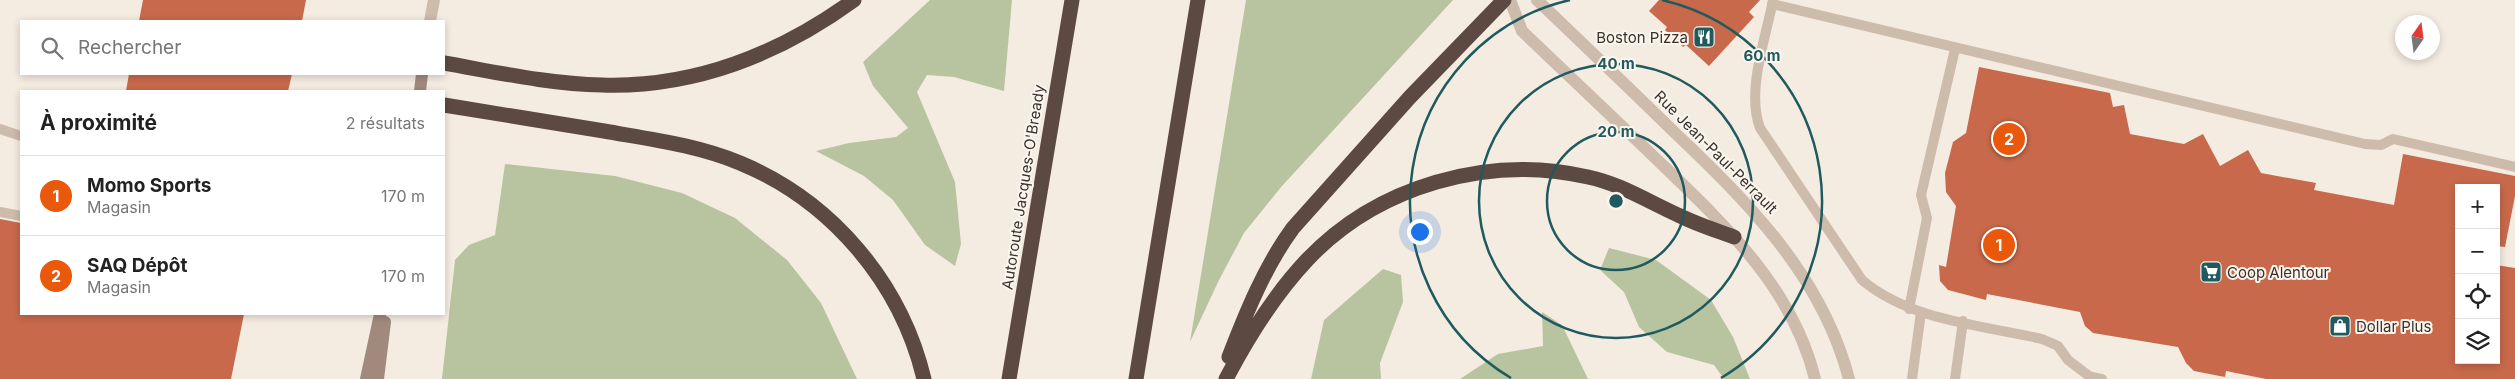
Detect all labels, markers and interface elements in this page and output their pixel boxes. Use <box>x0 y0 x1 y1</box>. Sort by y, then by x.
north arrow <box>2395 15 2440 60</box>
search box <box>20 20 445 75</box>
restaurant icon: Boston Pizza <box>1692 25 1716 49</box>
place label: Boston Pizza <box>1596 28 1688 47</box>
icon: search <box>38 34 66 62</box>
text: Rechercher <box>78 36 181 59</box>
text: 60 m <box>1743 46 1781 65</box>
text: 40 m <box>1597 54 1635 73</box>
street label: Autoroute Jacques-O'Bready <box>997 83 1049 291</box>
street label: Rue Jean-Paul-Perrault <box>1650 86 1782 218</box>
text: À proximité <box>40 110 157 135</box>
text: 2 résultats <box>346 113 425 133</box>
pin: 2 <box>1993 120 2025 158</box>
text: 20 m <box>1598 122 1634 141</box>
text: Momo Sports <box>87 174 211 197</box>
map controls <box>2455 184 2500 364</box>
button: + <box>2455 184 2500 229</box>
text: 1 <box>53 186 59 206</box>
text: 170 m <box>381 186 425 206</box>
centre of rings <box>1607 192 1625 210</box>
text: Magasin <box>87 197 151 217</box>
your location <box>1407 219 1433 245</box>
pin: 1 <box>1983 226 2015 264</box>
button: − <box>2455 229 2500 274</box>
text: SAQ Dépôt <box>87 254 187 277</box>
supermarket icon: Coop Alentour <box>2199 260 2223 284</box>
place label: Coop Alentour <box>2227 263 2330 282</box>
text: 2 <box>51 266 61 286</box>
text: 170 m <box>381 266 425 286</box>
button: locate <box>2455 274 2500 319</box>
text: Magasin <box>87 277 151 297</box>
shop icon: Dollar Plus <box>2328 314 2352 338</box>
place label: Dollar Plus <box>2356 317 2431 336</box>
button: layers <box>2455 319 2500 364</box>

